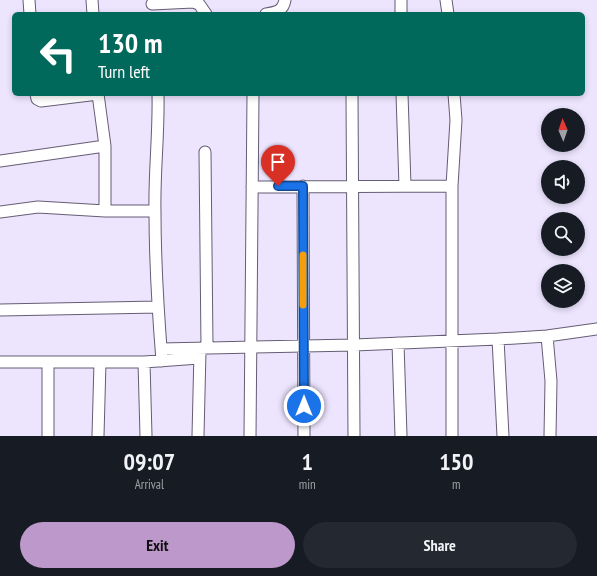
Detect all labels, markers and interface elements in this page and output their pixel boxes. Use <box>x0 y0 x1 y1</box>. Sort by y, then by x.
text: 130 m <box>98 24 162 61</box>
icon: left <box>32 28 84 80</box>
text: Turn left <box>98 60 150 83</box>
north arrow <box>541 108 585 152</box>
map controls <box>541 108 585 308</box>
pin <box>261 145 295 186</box>
icon: arrive <box>267 151 289 173</box>
button: sound <box>541 160 585 204</box>
button: search <box>541 212 585 256</box>
button: layers <box>541 264 585 308</box>
position arrow <box>283 385 325 427</box>
text: 09:07 <box>123 446 175 477</box>
text: 1 <box>301 446 313 477</box>
text: 150 <box>439 446 474 477</box>
text: Arrival <box>135 476 164 493</box>
text: min <box>299 476 316 493</box>
text: m <box>452 476 461 493</box>
button: Exit <box>20 522 295 568</box>
button: Share <box>303 522 577 568</box>

